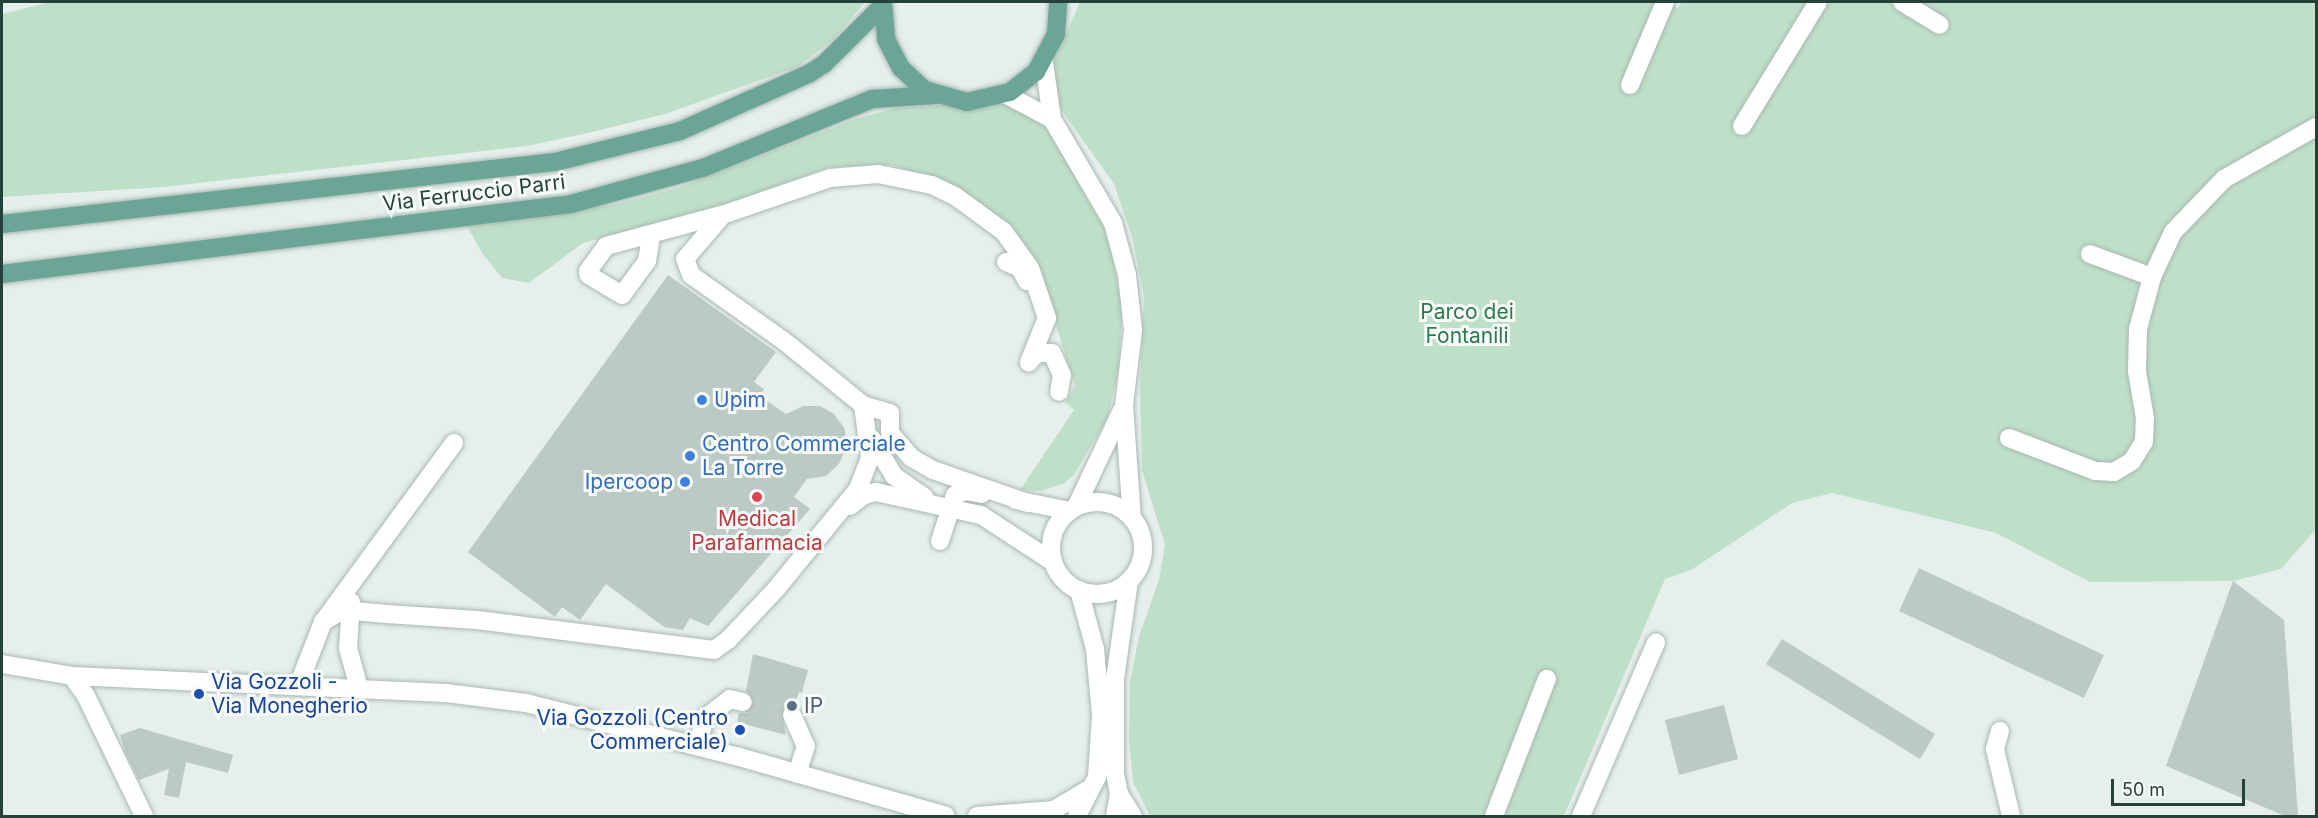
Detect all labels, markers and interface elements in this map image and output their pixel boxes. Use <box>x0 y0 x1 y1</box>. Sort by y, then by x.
street label: Via Ferruccio Parri <box>381 169 567 217</box>
park label: Parco dei Fontanili <box>1420 299 1514 349</box>
place label: Upim <box>714 387 766 413</box>
marker: Upim <box>695 393 709 407</box>
place label: Centro Commerciale La Torre <box>702 431 906 481</box>
marker: Centro Commerciale La Torre <box>683 449 697 463</box>
place label: Ipercoop <box>585 469 673 495</box>
marker: Ipercoop <box>678 475 692 489</box>
marker: Medical Parafarmacia <box>750 490 764 504</box>
place label: Medical Parafarmacia <box>691 506 823 556</box>
place label: Via Gozzoli - Via Monegherio <box>211 669 368 719</box>
marker: Via Gozzoli - Via Monegherio <box>192 687 206 701</box>
place label: IP <box>804 693 823 719</box>
marker: IP <box>785 699 799 713</box>
place label: Via Gozzoli (Centro Commerciale) <box>537 705 728 755</box>
marker: Via Gozzoli (Centro Commerciale) <box>733 723 747 737</box>
scale bar <box>2114 767 2248 805</box>
text: 50 m <box>2122 779 2165 800</box>

